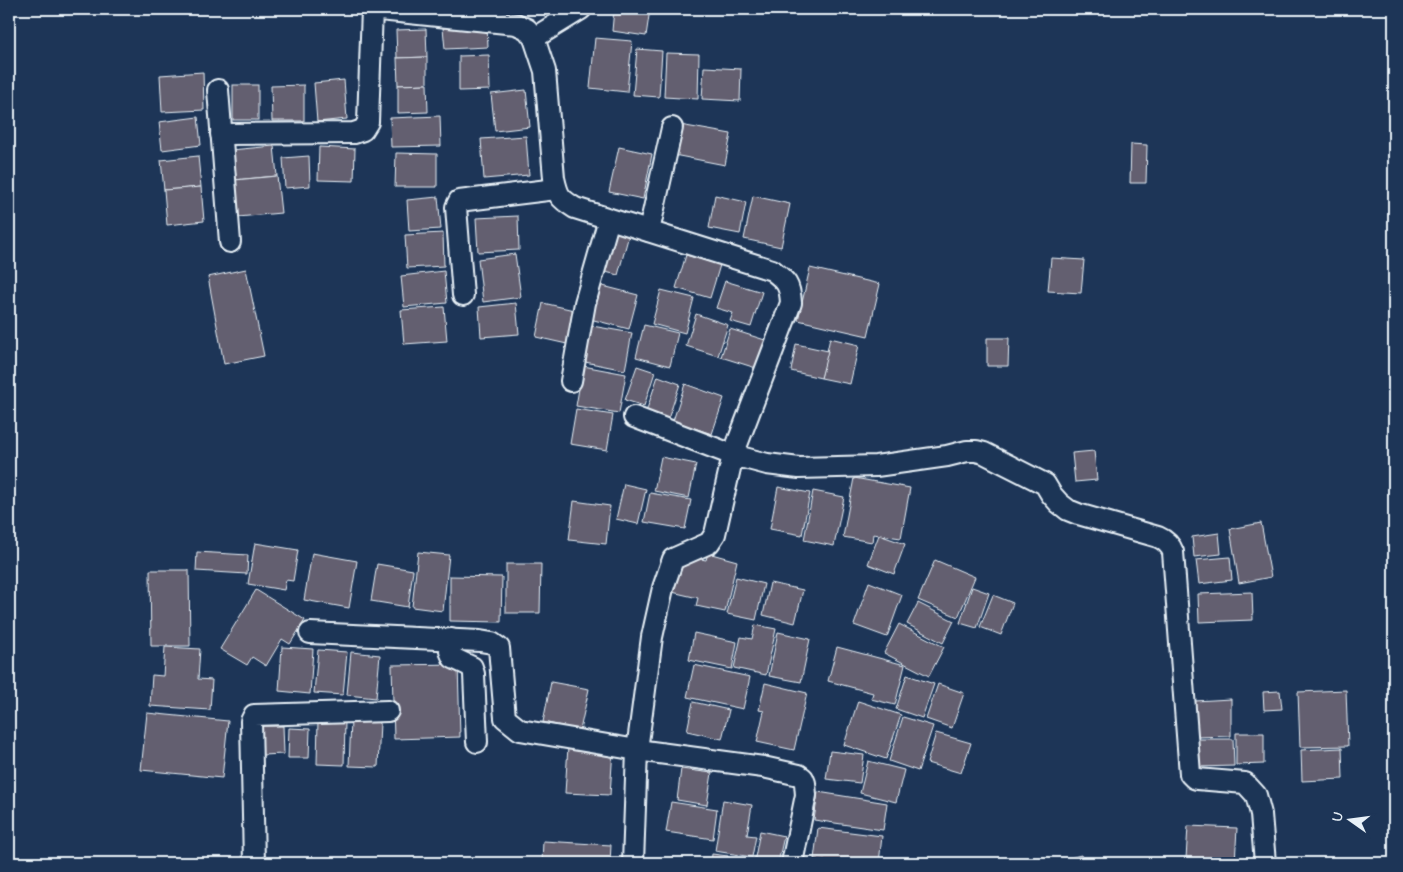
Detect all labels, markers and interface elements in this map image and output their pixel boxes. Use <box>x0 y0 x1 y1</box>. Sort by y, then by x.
north arrow <box>1326 794 1376 844</box>
text: U <box>1328 810 1347 824</box>

